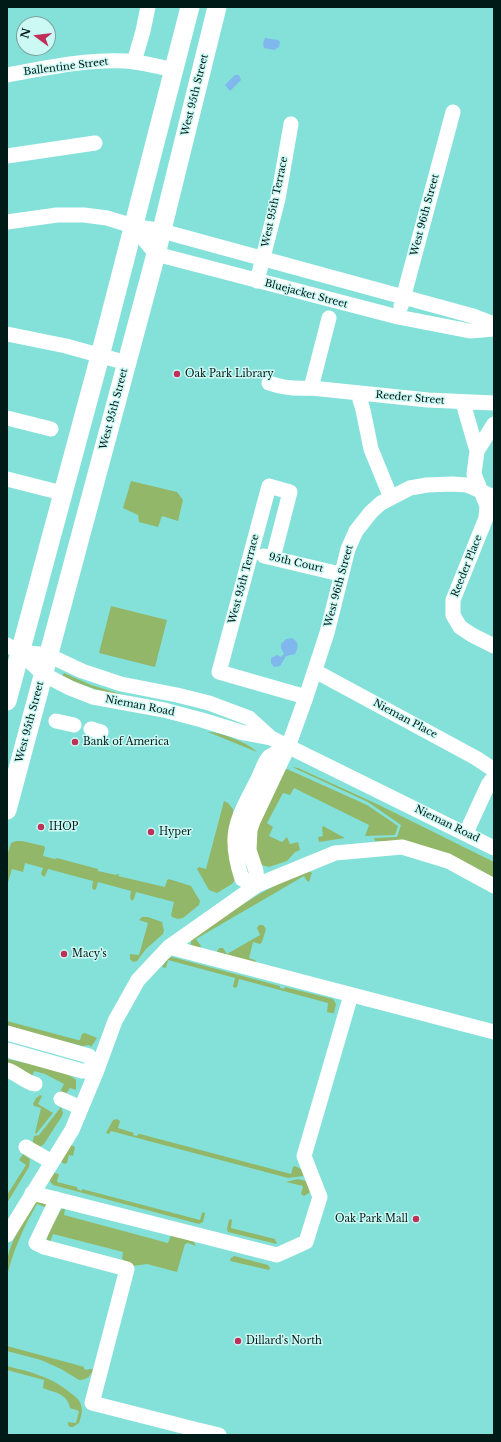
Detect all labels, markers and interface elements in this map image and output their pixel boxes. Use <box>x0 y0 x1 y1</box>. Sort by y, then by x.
north arrow <box>16 16 56 56</box>
text: N <box>17 26 33 40</box>
street label: West 95th Street <box>179 53 211 137</box>
street label: Ballentine Street <box>23 56 109 78</box>
street label: West 95th Terrace <box>260 156 290 248</box>
street label: West 96th Street <box>408 173 442 257</box>
street label: Bluejacket Street <box>263 277 349 311</box>
street label: West 95th Street <box>97 367 131 451</box>
place label: Oak Park Library <box>185 368 274 380</box>
marker: Oak Park Library <box>172 369 182 379</box>
street label: Reeder Street <box>375 389 445 407</box>
street label: West 95th Terrace <box>226 533 262 625</box>
street label: Reeder Place <box>449 533 485 599</box>
street label: West 96th Street <box>322 544 356 628</box>
street label: 95th Court <box>268 551 324 575</box>
street label: West 95th Street <box>13 680 47 764</box>
street label: Nieman Road <box>104 693 176 719</box>
street label: Nieman Place <box>371 697 439 741</box>
place label: Bank of America <box>83 736 169 748</box>
marker: Bank of America <box>70 737 80 747</box>
street label: Nieman Road <box>413 803 481 845</box>
place label: IHOP <box>49 821 78 833</box>
marker: IHOP <box>36 822 46 832</box>
place label: Hyper <box>159 826 192 838</box>
marker: Hyper <box>146 827 156 837</box>
place label: Macy's <box>72 948 107 960</box>
marker: Macy's <box>59 949 69 959</box>
place label: Oak Park Mall <box>335 1213 408 1225</box>
marker: Oak Park Mall <box>411 1214 421 1224</box>
place label: Dillard's North <box>246 1335 322 1347</box>
marker: Dillard's North <box>233 1336 243 1346</box>

